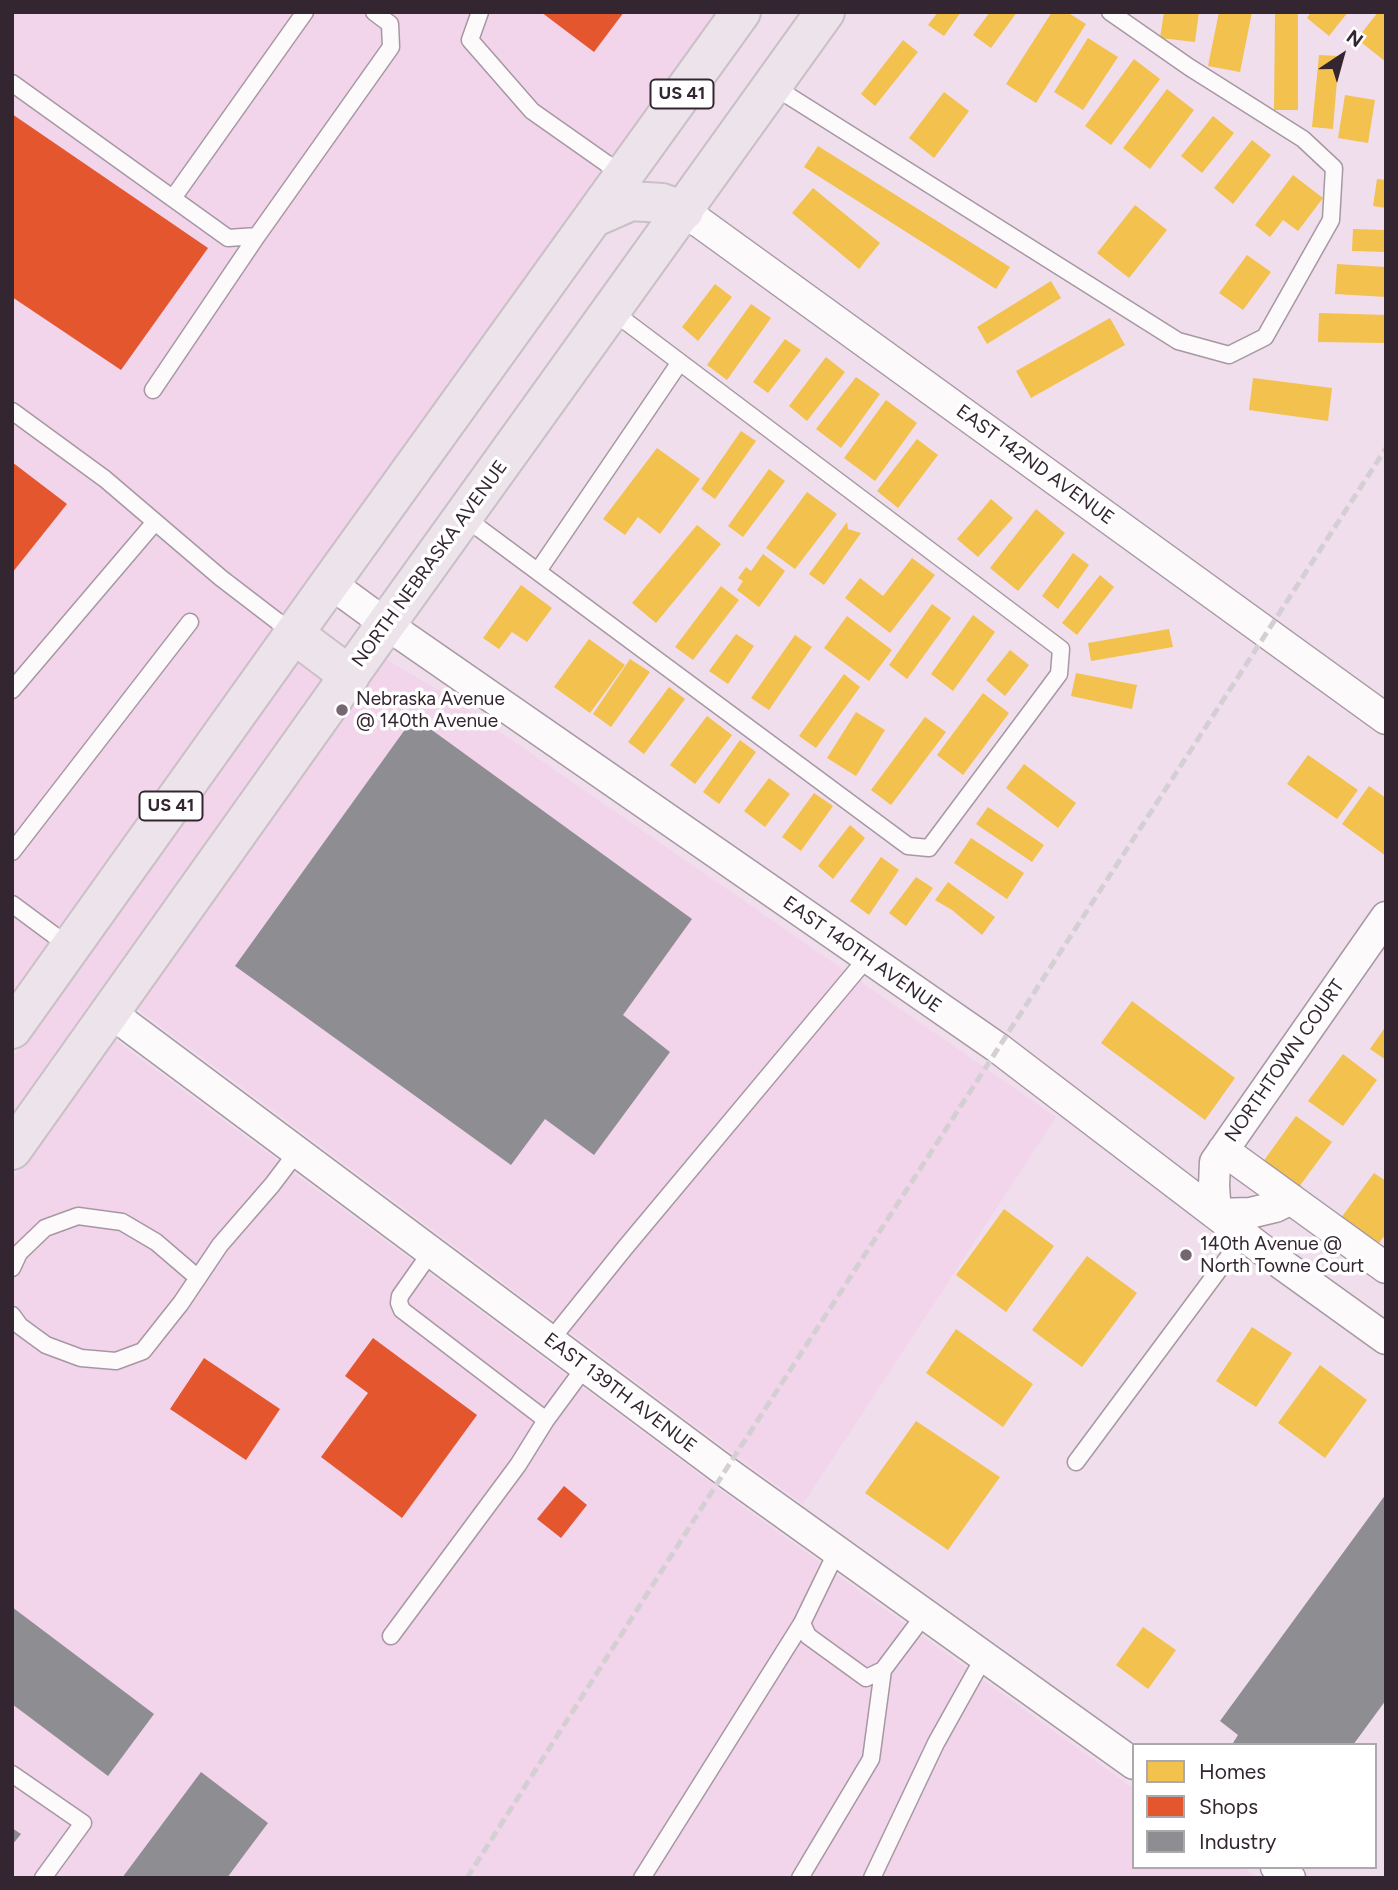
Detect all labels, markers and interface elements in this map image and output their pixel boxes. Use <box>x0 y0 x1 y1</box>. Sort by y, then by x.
north arrow <box>1307 21 1377 91</box>
text: N <box>1342 25 1367 52</box>
road number: US 41 <box>650 80 714 108</box>
street label: EAST 142ND AVENUE <box>952 400 1118 530</box>
street label: NORTH NEBRASKA AVENUE <box>347 456 513 672</box>
place label: Nebraska Avenue @ 140th Avenue <box>356 688 505 732</box>
marker: Nebraska Avenue @ 140th Avenue <box>334 702 350 718</box>
road number: US 41 <box>140 792 202 820</box>
street label: EAST 140TH AVENUE <box>778 892 946 1018</box>
street label: NORTHTOWN COURT <box>1220 975 1350 1147</box>
place label: 140th Avenue @ North Towne Court <box>1200 1233 1364 1277</box>
marker: 140th Avenue @ North Towne Court <box>1178 1247 1194 1263</box>
street label: EAST 139TH AVENUE <box>539 1328 701 1458</box>
legend <box>1132 1743 1377 1869</box>
text: Homes <box>1199 1759 1266 1784</box>
text: Shops <box>1199 1794 1258 1819</box>
text: Industry <box>1199 1829 1276 1854</box>

